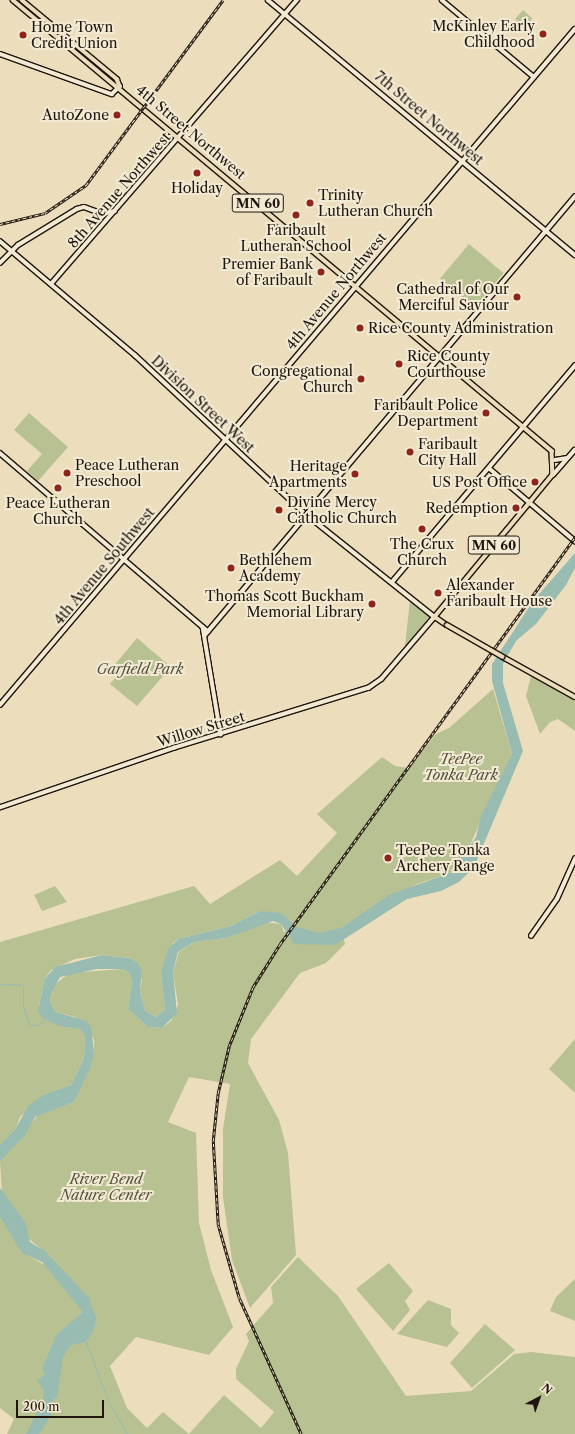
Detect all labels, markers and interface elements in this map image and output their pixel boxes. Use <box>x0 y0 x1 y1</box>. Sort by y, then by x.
place label: McKinley Early Childhood <box>432 18 535 50</box>
place label: Home Town Credit Union <box>31 19 118 52</box>
marker: McKinley Early Childhood <box>538 29 548 39</box>
marker: Home Town Credit Union <box>18 30 28 40</box>
street label: 7th Street Northwest <box>371 68 487 168</box>
street label: 4th Street Northwest <box>133 81 249 183</box>
place label: AutoZone <box>42 107 109 123</box>
marker: AutoZone <box>112 110 122 120</box>
street label: 8th Avenue Northwest <box>64 129 174 251</box>
marker: Holiday <box>192 168 202 178</box>
place label: Holiday <box>171 180 223 196</box>
place label: Trinity Lutheran Church <box>318 187 433 220</box>
road number: MN 60 <box>231 192 285 214</box>
marker: Trinity Lutheran Church <box>305 198 315 208</box>
marker: Faribault Lutheran School <box>291 210 301 220</box>
place label: Faribault Lutheran School <box>241 222 351 254</box>
street label: 4th Avenue Northwest <box>282 229 390 353</box>
place label: Premier Bank of Faribault <box>221 256 313 288</box>
marker: Premier Bank of Faribault <box>316 267 326 277</box>
place label: Cathedral of Our Merciful Saviour <box>396 281 509 314</box>
marker: Cathedral of Our Merciful Saviour <box>512 292 522 302</box>
place label: Rice County Administration <box>368 320 554 336</box>
marker: Rice County Administration <box>355 323 365 333</box>
place label: Rice County Courthouse <box>407 348 490 380</box>
street label: Division Street West <box>148 352 258 456</box>
marker: Rice County Courthouse <box>394 359 404 369</box>
place label: Congregational Church <box>251 363 353 396</box>
marker: Congregational Church <box>356 374 366 384</box>
place label: Faribault Police Department <box>373 397 478 430</box>
marker: Faribault Police Department <box>481 408 491 418</box>
place label: Faribault City Hall <box>418 436 478 468</box>
marker: Faribault City Hall <box>405 447 415 457</box>
place label: Peace Lutheran Preschool <box>75 457 179 490</box>
place label: Heritage Apartments <box>269 458 347 490</box>
marker: Peace Lutheran Preschool <box>62 468 72 478</box>
marker: Heritage Apartments <box>350 469 360 479</box>
place label: US Post Office <box>432 474 527 490</box>
marker: US Post Office <box>530 477 540 487</box>
marker: Peace Lutheran Church <box>53 483 63 493</box>
place label: Divine Mercy Catholic Church <box>287 494 397 526</box>
place label: Peace Lutheran Church <box>6 495 110 528</box>
place label: Redemption <box>425 500 508 516</box>
marker: Redemption <box>511 503 521 513</box>
street label: 4th Avenue Southwest <box>50 504 158 628</box>
marker: Divine Mercy Catholic Church <box>274 505 284 515</box>
marker: The Crux Church <box>417 524 427 534</box>
road number: MN 60 <box>467 534 521 556</box>
place label: The Crux Church <box>390 536 454 568</box>
place label: Bethlehem Academy <box>239 552 312 584</box>
marker: Bethlehem Academy <box>226 563 236 573</box>
place label: Alexander Faribault House <box>446 577 552 610</box>
place label: Thomas Scott Buckham Memorial Library <box>205 588 364 620</box>
marker: Alexander Faribault House <box>433 588 443 598</box>
marker: Thomas Scott Buckham Memorial Library <box>367 599 377 609</box>
park label: Garfield Park <box>96 661 184 677</box>
street label: Willow Street <box>155 708 247 750</box>
park label: TeePee Tonka Park <box>424 751 498 784</box>
place label: TeePee Tonka Archery Range <box>396 842 495 874</box>
marker: TeePee Tonka Archery Range <box>383 853 393 863</box>
park label: River Bend Nature Center <box>60 1171 152 1204</box>
north arrow <box>519 1378 559 1418</box>
text: N <box>539 1381 555 1397</box>
scale bar <box>18 1392 106 1418</box>
text: 200 m <box>23 1399 60 1414</box>

